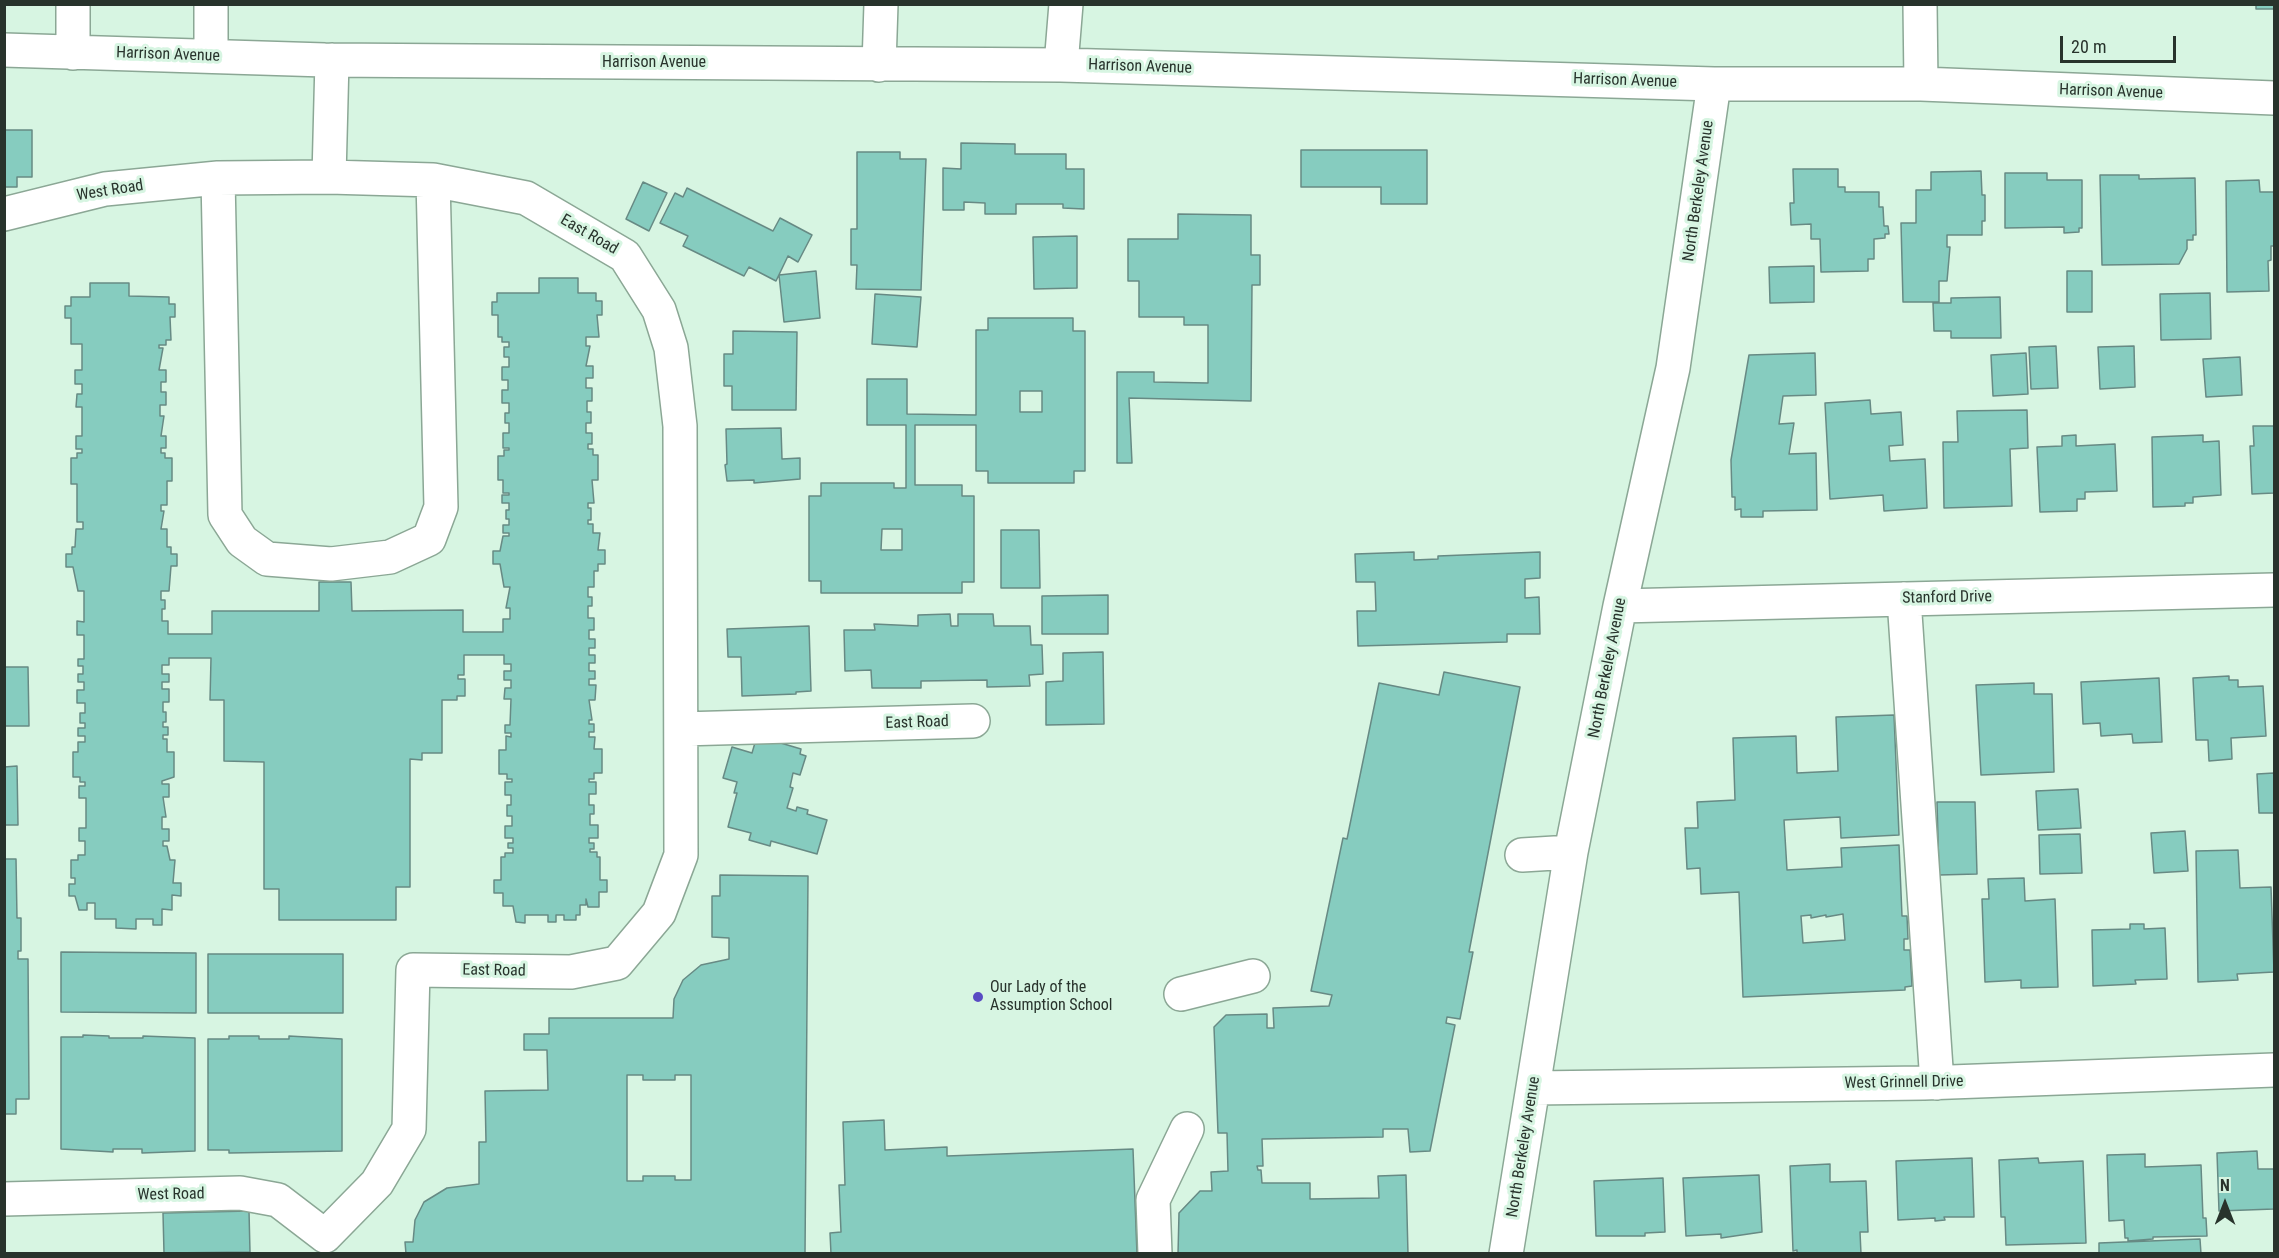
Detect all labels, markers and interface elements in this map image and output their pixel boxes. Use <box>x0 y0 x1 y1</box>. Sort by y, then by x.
scale bar <box>2063 24 2178 62</box>
text: 20 m <box>2071 36 2106 57</box>
street label: Harrison Avenue <box>116 44 220 66</box>
street label: Harrison Avenue <box>602 53 706 73</box>
street label: Harrison Avenue <box>1088 56 1192 78</box>
street label: Harrison Avenue <box>1573 70 1677 92</box>
street label: Harrison Avenue <box>2059 81 2163 103</box>
street label: North Berkeley Avenue <box>1680 119 1718 263</box>
street label: West Road <box>75 176 145 206</box>
street label: East Road <box>557 211 621 259</box>
street label: Stanford Drive <box>1902 588 1992 608</box>
street label: North Berkeley Avenue <box>1585 596 1631 740</box>
street label: East Road <box>885 712 949 734</box>
street label: East Road <box>462 961 526 981</box>
place label: Our Lady of the Assumption School <box>990 978 1112 1016</box>
marker: Our Lady of the Assumption School <box>971 990 985 1004</box>
street label: West Grinnell Drive <box>1844 1072 1964 1094</box>
street label: North Berkeley Avenue <box>1503 1075 1545 1219</box>
north arrow <box>2195 1174 2255 1234</box>
text: N <box>2220 1176 2230 1195</box>
street label: West Road <box>137 1185 205 1205</box>

